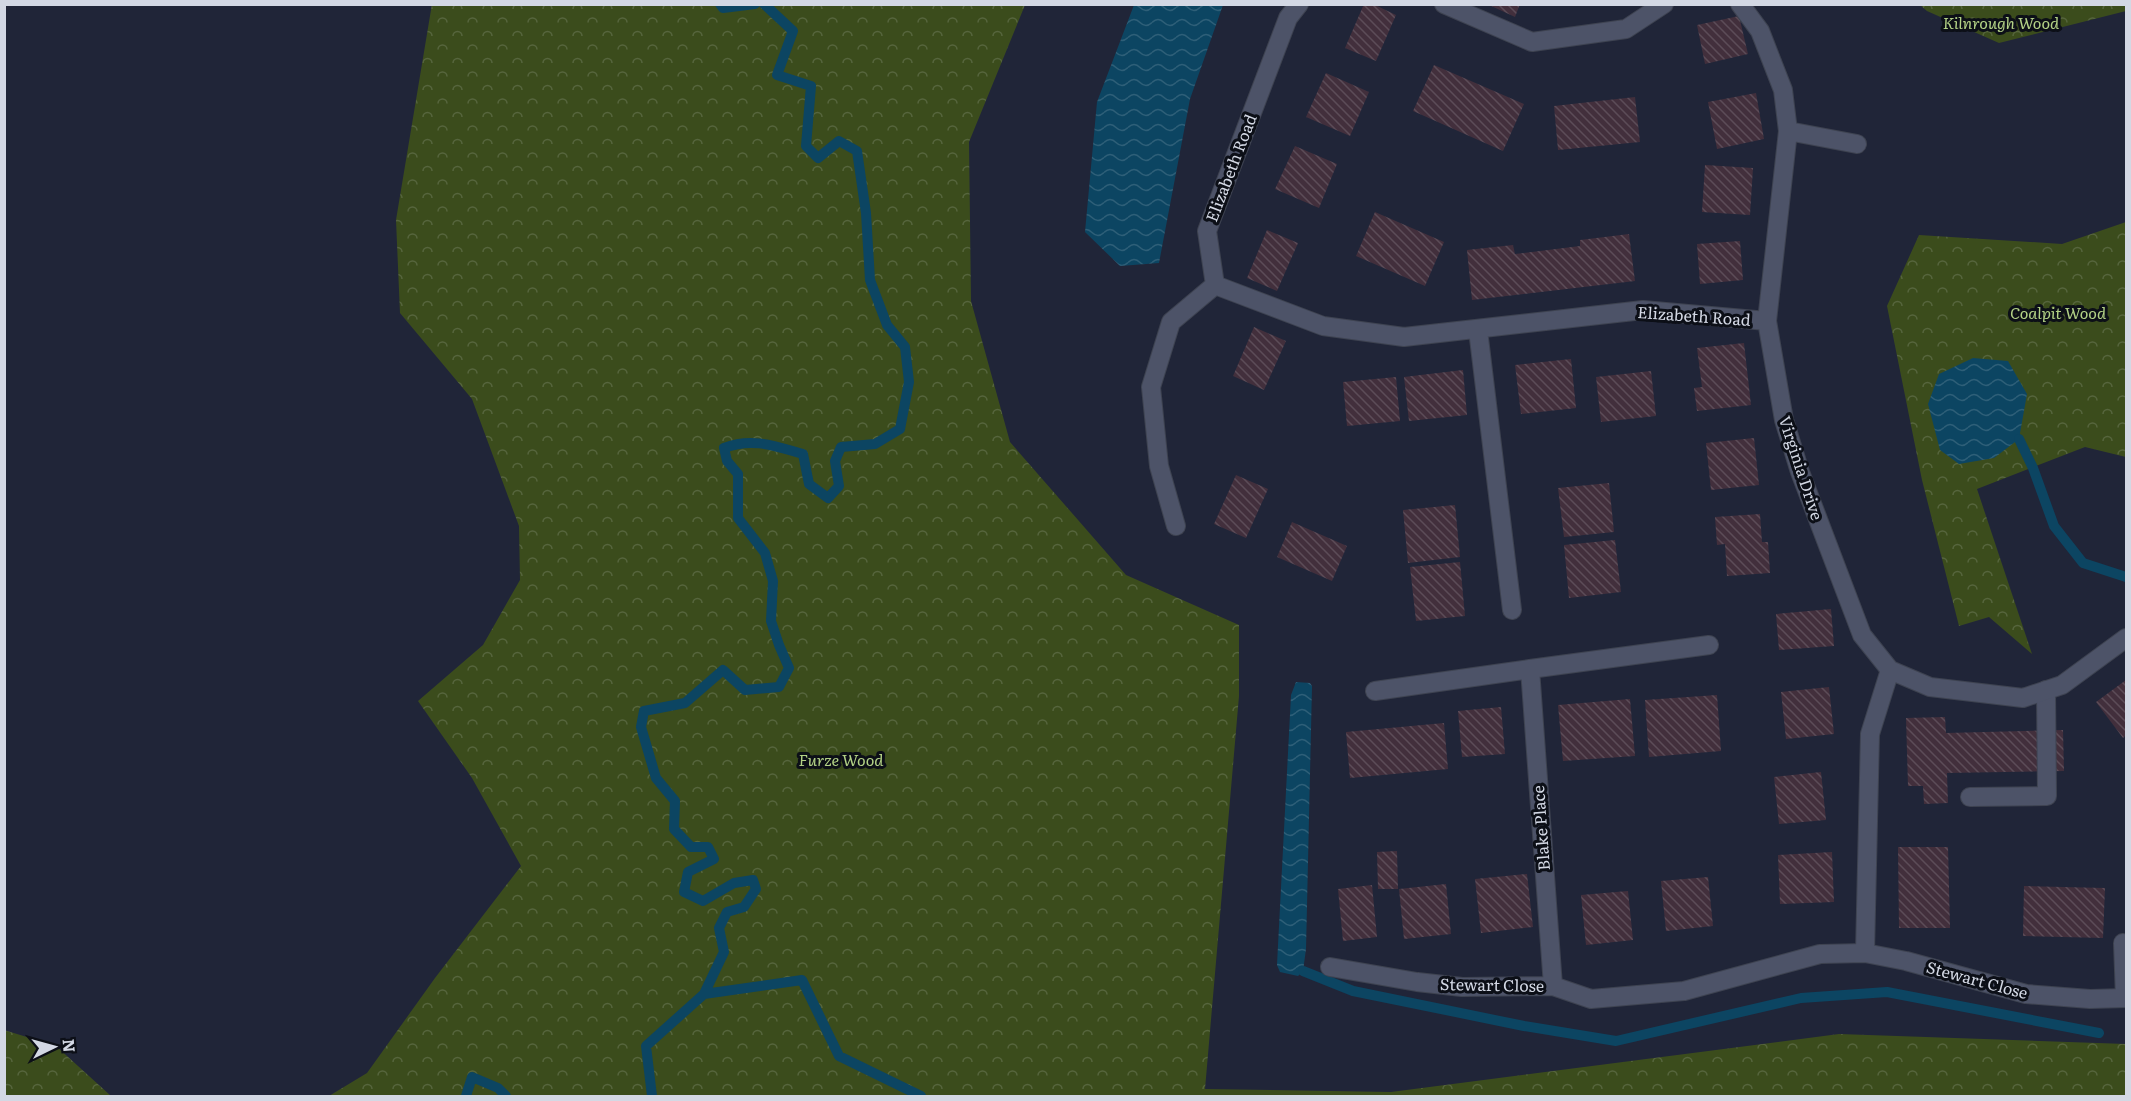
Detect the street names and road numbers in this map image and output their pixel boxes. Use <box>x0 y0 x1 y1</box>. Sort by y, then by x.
street label: Elizabeth Road <box>1199 110 1262 225</box>
street label: Elizabeth Road <box>1637 299 1752 331</box>
street label: Virginia Drive <box>1774 412 1830 523</box>
street label: Blake Place <box>1525 785 1555 871</box>
street label: Stewart Close <box>1924 954 2031 1004</box>
street label: Stewart Close <box>1440 971 1544 997</box>

